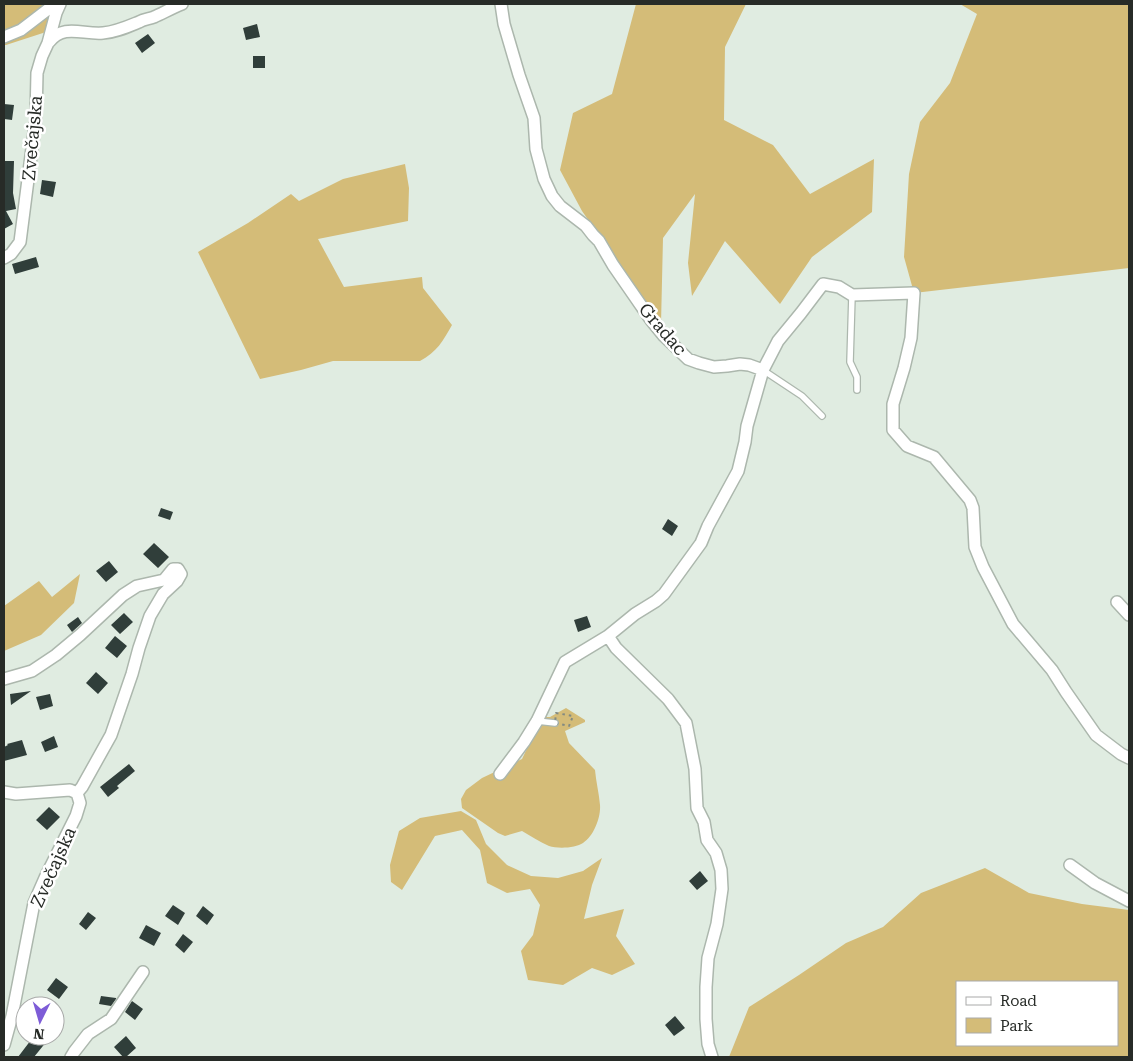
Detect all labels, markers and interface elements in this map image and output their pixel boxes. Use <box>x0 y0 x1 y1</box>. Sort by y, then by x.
street label: Zvečajska <box>18 94 46 182</box>
street label: Gradac <box>635 299 691 359</box>
street label: Zvečajska <box>26 823 80 910</box>
legend <box>956 981 1118 1046</box>
text: Road <box>1000 992 1037 1010</box>
north arrow <box>15 996 65 1046</box>
text: Park <box>1000 1017 1034 1035</box>
text: N <box>33 1025 45 1042</box>

